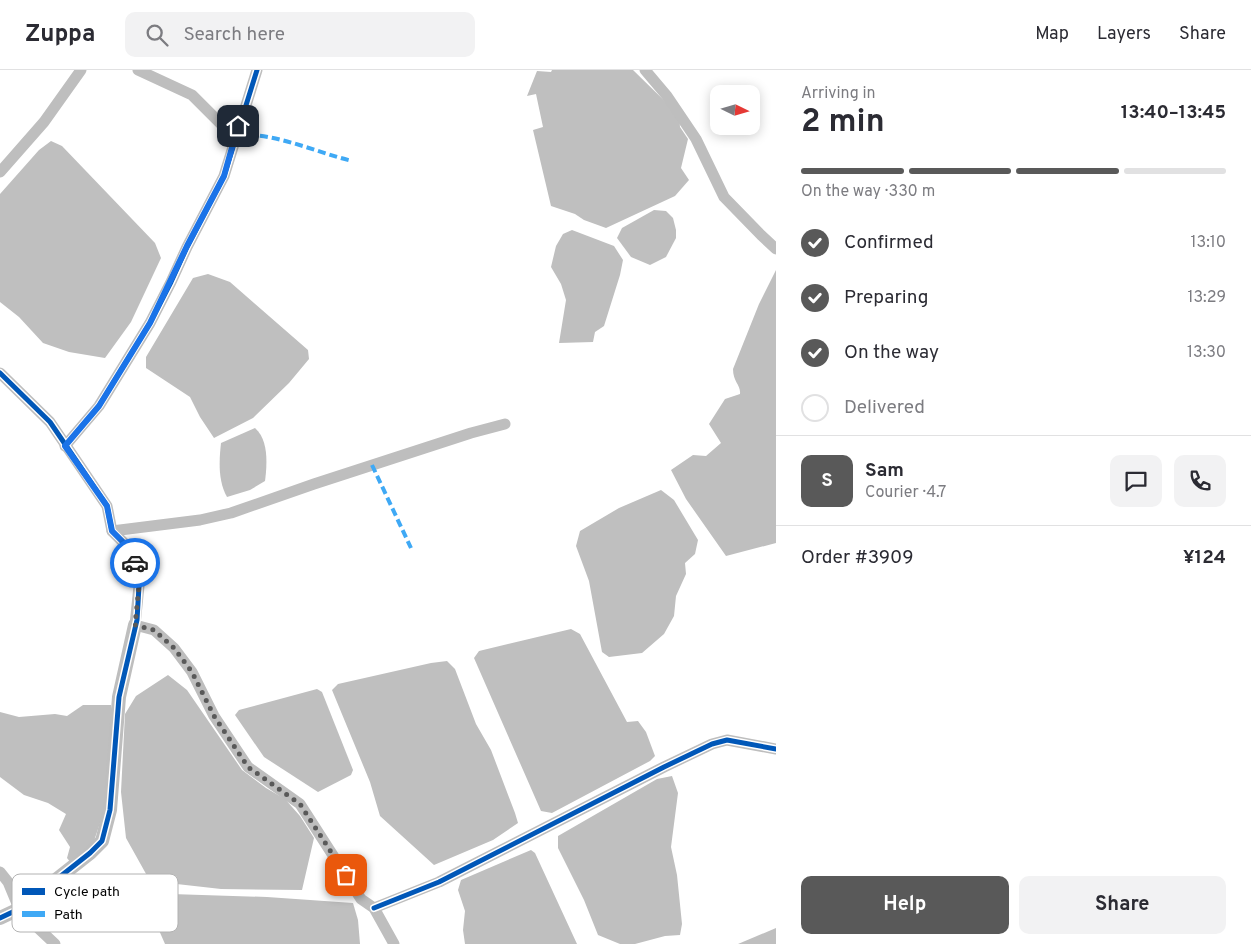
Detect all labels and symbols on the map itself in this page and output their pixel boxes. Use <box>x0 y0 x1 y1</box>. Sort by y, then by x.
north arrow <box>710 85 760 135</box>
pin <box>217 105 259 147</box>
courier <box>110 538 160 588</box>
pin <box>325 854 367 896</box>
legend <box>12 874 178 932</box>
text: Cycle path <box>54 884 120 901</box>
text: Path <box>54 907 83 924</box>

